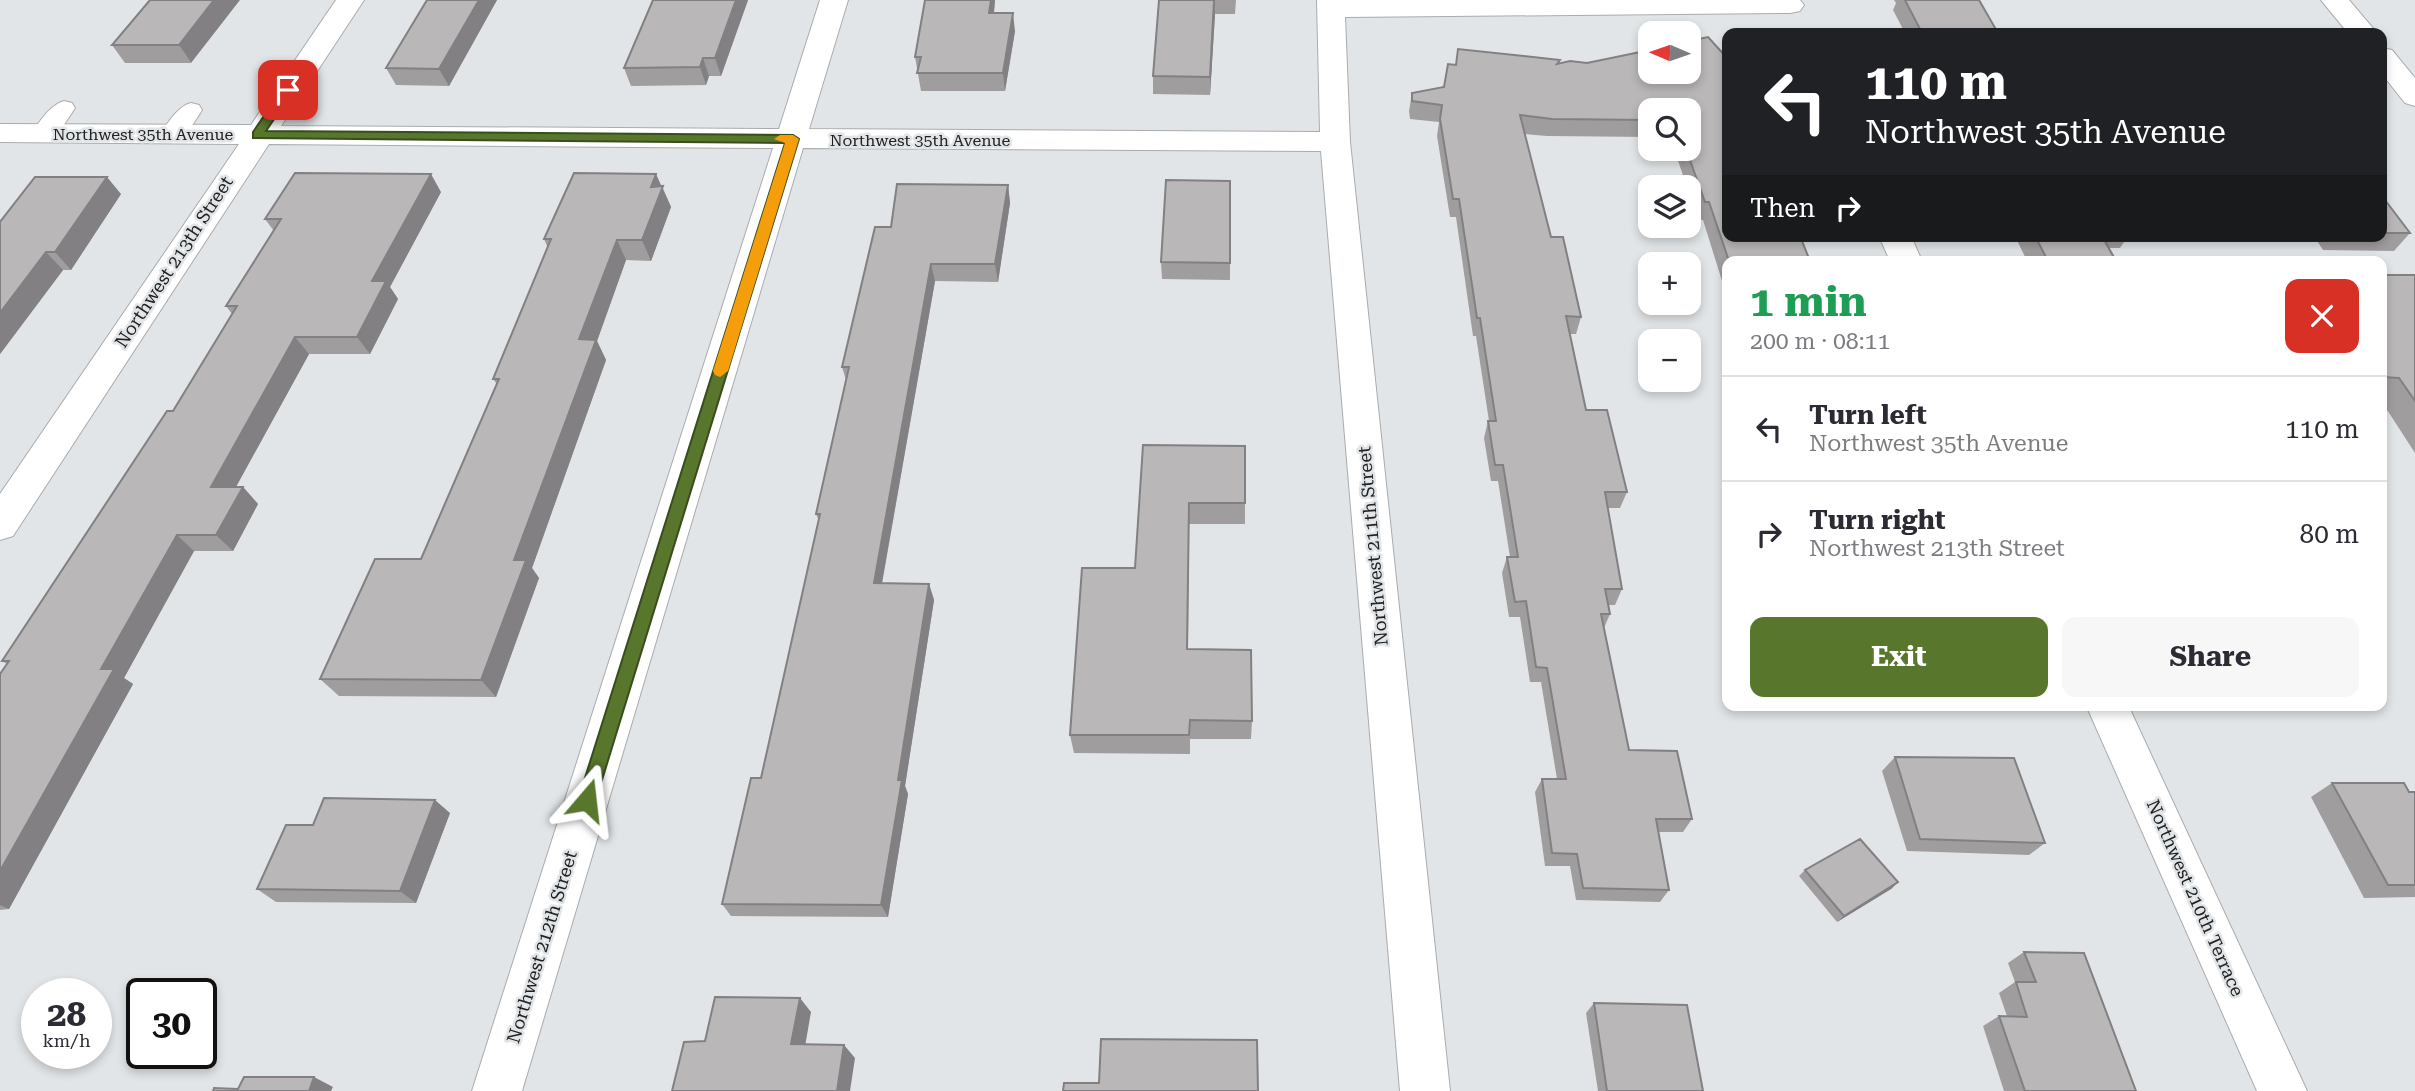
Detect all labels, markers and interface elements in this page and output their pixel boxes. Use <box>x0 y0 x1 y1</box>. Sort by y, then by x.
north arrow <box>1638 21 1701 84</box>
map controls <box>1638 21 1701 392</box>
text: 110 m <box>1865 54 2007 111</box>
icon: left <box>1750 56 1841 147</box>
pin <box>258 60 318 120</box>
icon: arrive <box>269 71 307 109</box>
button: search <box>1638 98 1701 161</box>
text: Northwest 35th Avenue <box>1865 113 2226 151</box>
street label: Northwest 35th Avenue <box>53 125 233 144</box>
street label: Northwest 35th Avenue <box>830 131 1010 150</box>
street label: Northwest 213th Street <box>110 172 237 351</box>
button: layers <box>1638 175 1701 238</box>
icon: right <box>1829 189 1867 227</box>
text: Then <box>1750 193 1815 223</box>
button: + <box>1638 252 1701 315</box>
text: 1 min <box>1750 277 1867 326</box>
button: close <box>2285 279 2359 353</box>
text: 200 m · 08:11 <box>1750 328 1890 355</box>
button: − <box>1638 329 1701 392</box>
text: Turn left <box>1809 400 1927 430</box>
icon: left <box>1750 410 1788 448</box>
text: 110 m <box>2285 414 2359 444</box>
text: Northwest 35th Avenue <box>1809 430 2068 457</box>
street label: Northwest 211th Street <box>1353 445 1392 647</box>
text: Turn right <box>1809 505 1945 535</box>
icon: right <box>1750 515 1788 553</box>
text: 80 m <box>2300 519 2359 549</box>
text: Northwest 213th Street <box>1809 535 2065 562</box>
button: Exit <box>1750 617 2048 697</box>
button: Share <box>2062 617 2359 697</box>
position arrow <box>550 763 624 837</box>
street label: Northwest 210th Terrace <box>2142 796 2248 1000</box>
street label: Northwest 212th Street <box>502 848 581 1046</box>
speed limit sign: 30 <box>126 978 217 1069</box>
text: 28 <box>47 994 86 1035</box>
text: km/h <box>42 1030 91 1051</box>

